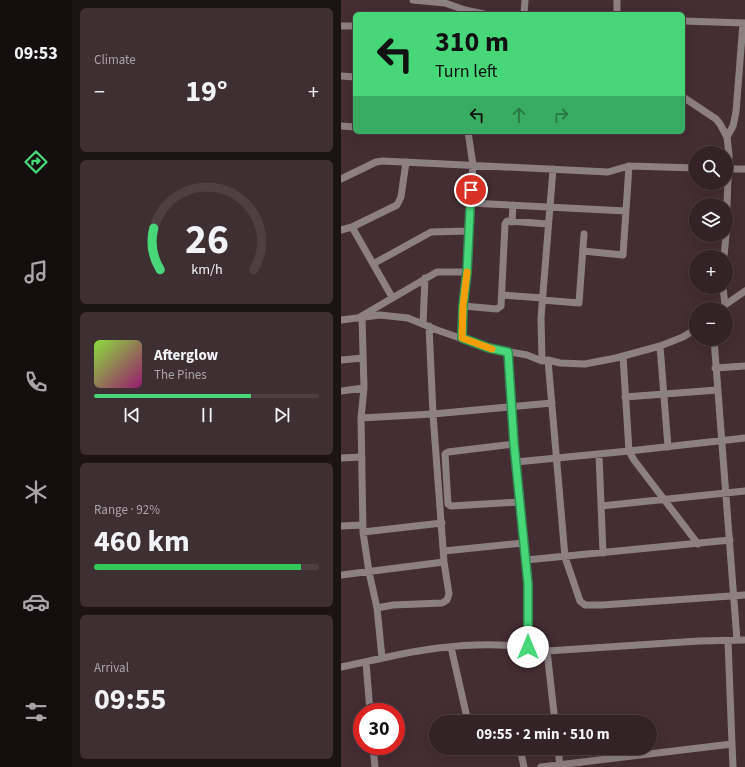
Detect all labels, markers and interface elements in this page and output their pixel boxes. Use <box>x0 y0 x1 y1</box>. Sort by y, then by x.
text: 310 m <box>435 22 509 62</box>
icon: left <box>369 28 421 80</box>
text: 09:53 <box>14 41 58 66</box>
text: Climate <box>94 51 136 69</box>
text: Turn left <box>435 59 497 84</box>
text: 19° <box>185 70 228 113</box>
text: − <box>94 76 105 108</box>
text: + <box>308 76 319 108</box>
icon: left <box>466 104 488 126</box>
icon: ahead <box>508 104 530 126</box>
icon: right <box>550 104 572 126</box>
map controls <box>689 146 733 346</box>
button: search <box>689 146 733 190</box>
icon: directions <box>22 148 50 176</box>
pin <box>454 173 488 207</box>
icon: arrive <box>460 179 482 201</box>
button: layers <box>689 198 733 242</box>
text: 26 <box>185 209 228 269</box>
button: + <box>689 250 733 294</box>
icon: music <box>22 258 50 286</box>
text: km/h <box>191 258 222 279</box>
button: − <box>689 302 733 346</box>
text: Afterglow <box>154 345 218 366</box>
text: The Pines <box>154 366 207 384</box>
icon: phone <box>22 368 50 396</box>
icon: previous <box>121 404 143 426</box>
icon: pause <box>196 404 218 426</box>
icon: next <box>271 404 293 426</box>
icon: climate <box>22 478 50 506</box>
text: Range · 92% <box>94 501 160 519</box>
text: 460 km <box>94 520 190 563</box>
icon: car <box>22 588 50 616</box>
position arrow <box>507 626 549 668</box>
text: Arrival <box>94 659 129 677</box>
text: 09:55 <box>94 678 166 721</box>
icon: filters <box>22 698 50 726</box>
speed limit sign: 30 <box>353 703 405 755</box>
text: 09:55 · 2 min · 510 m <box>476 724 610 745</box>

